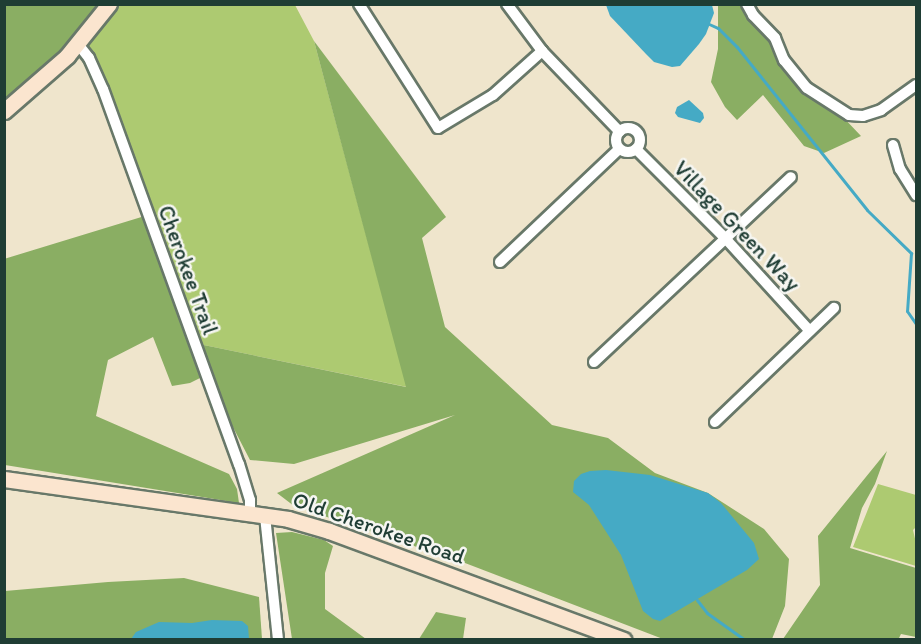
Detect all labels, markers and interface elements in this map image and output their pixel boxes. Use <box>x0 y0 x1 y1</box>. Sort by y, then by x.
street label: Village Green Way <box>669 156 805 296</box>
street label: Cherokee Trail <box>152 202 224 338</box>
street label: Old Cherokee Road <box>290 486 468 570</box>

